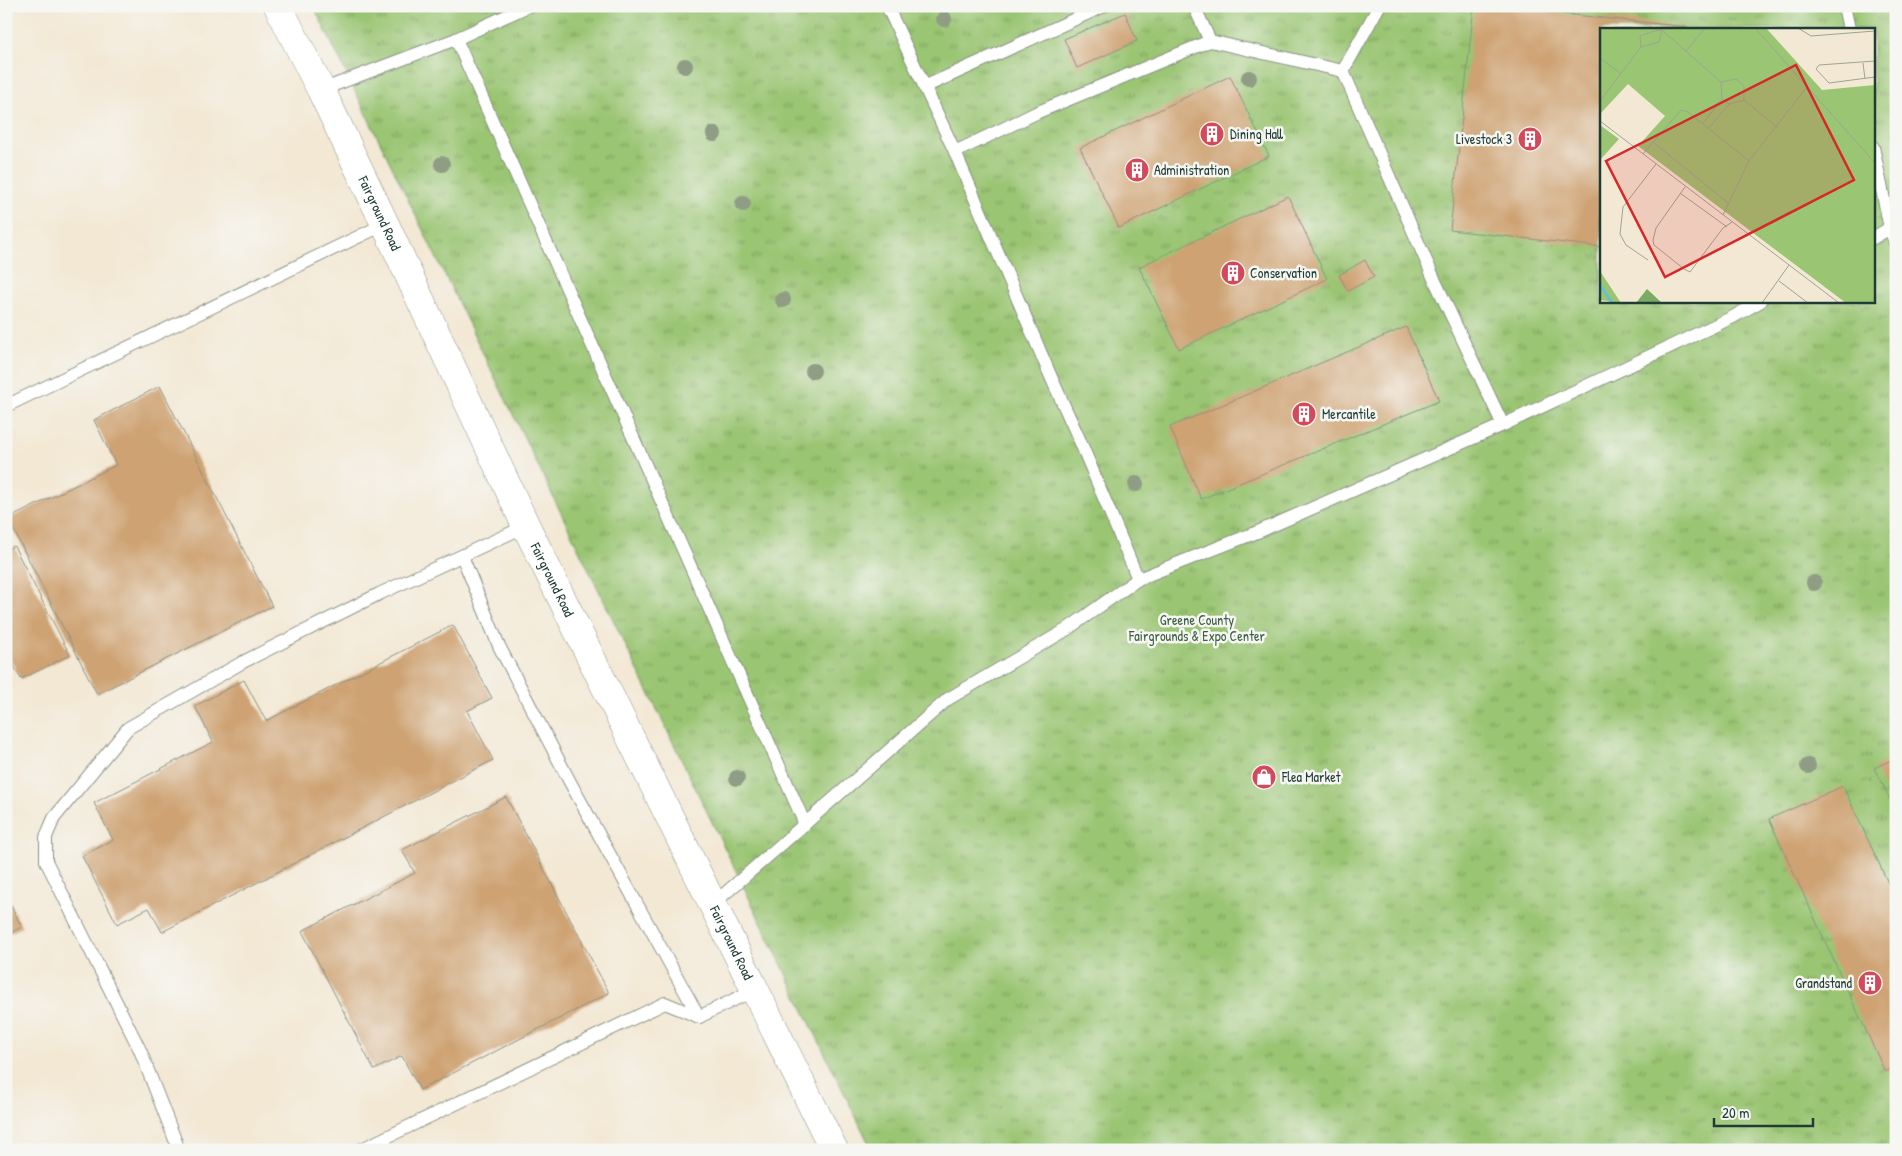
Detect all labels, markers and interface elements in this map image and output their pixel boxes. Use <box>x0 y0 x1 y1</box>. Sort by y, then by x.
inset map <box>1600 28 1874 302</box>
building icon: Dining Hall <box>1199 121 1225 147</box>
place label: Dining Hall <box>1230 124 1284 144</box>
building icon: Livestock 3 <box>1517 126 1543 152</box>
place label: Livestock 3 <box>1456 129 1512 148</box>
building icon: Administration <box>1124 157 1150 183</box>
place label: Administration <box>1154 160 1229 179</box>
street label: Fairground Road <box>354 172 406 254</box>
building icon: Conservation <box>1220 260 1246 286</box>
place label: Conservation <box>1250 263 1317 282</box>
building icon: Mercantile <box>1291 401 1317 427</box>
place label: Mercantile <box>1322 404 1376 423</box>
street label: Fairground Road <box>526 538 579 620</box>
park label: Greene County Fairgrounds & Expo Center <box>1128 610 1266 646</box>
shop icon: Flea Market <box>1251 764 1277 790</box>
place label: Flea Market <box>1281 767 1341 786</box>
street label: Fairground Road <box>705 902 759 983</box>
building icon: Grandstand <box>1857 970 1883 996</box>
place label: Grandstand <box>1795 973 1853 992</box>
scale bar <box>1714 1096 1813 1128</box>
text: 20 m <box>1722 1102 1749 1123</box>

